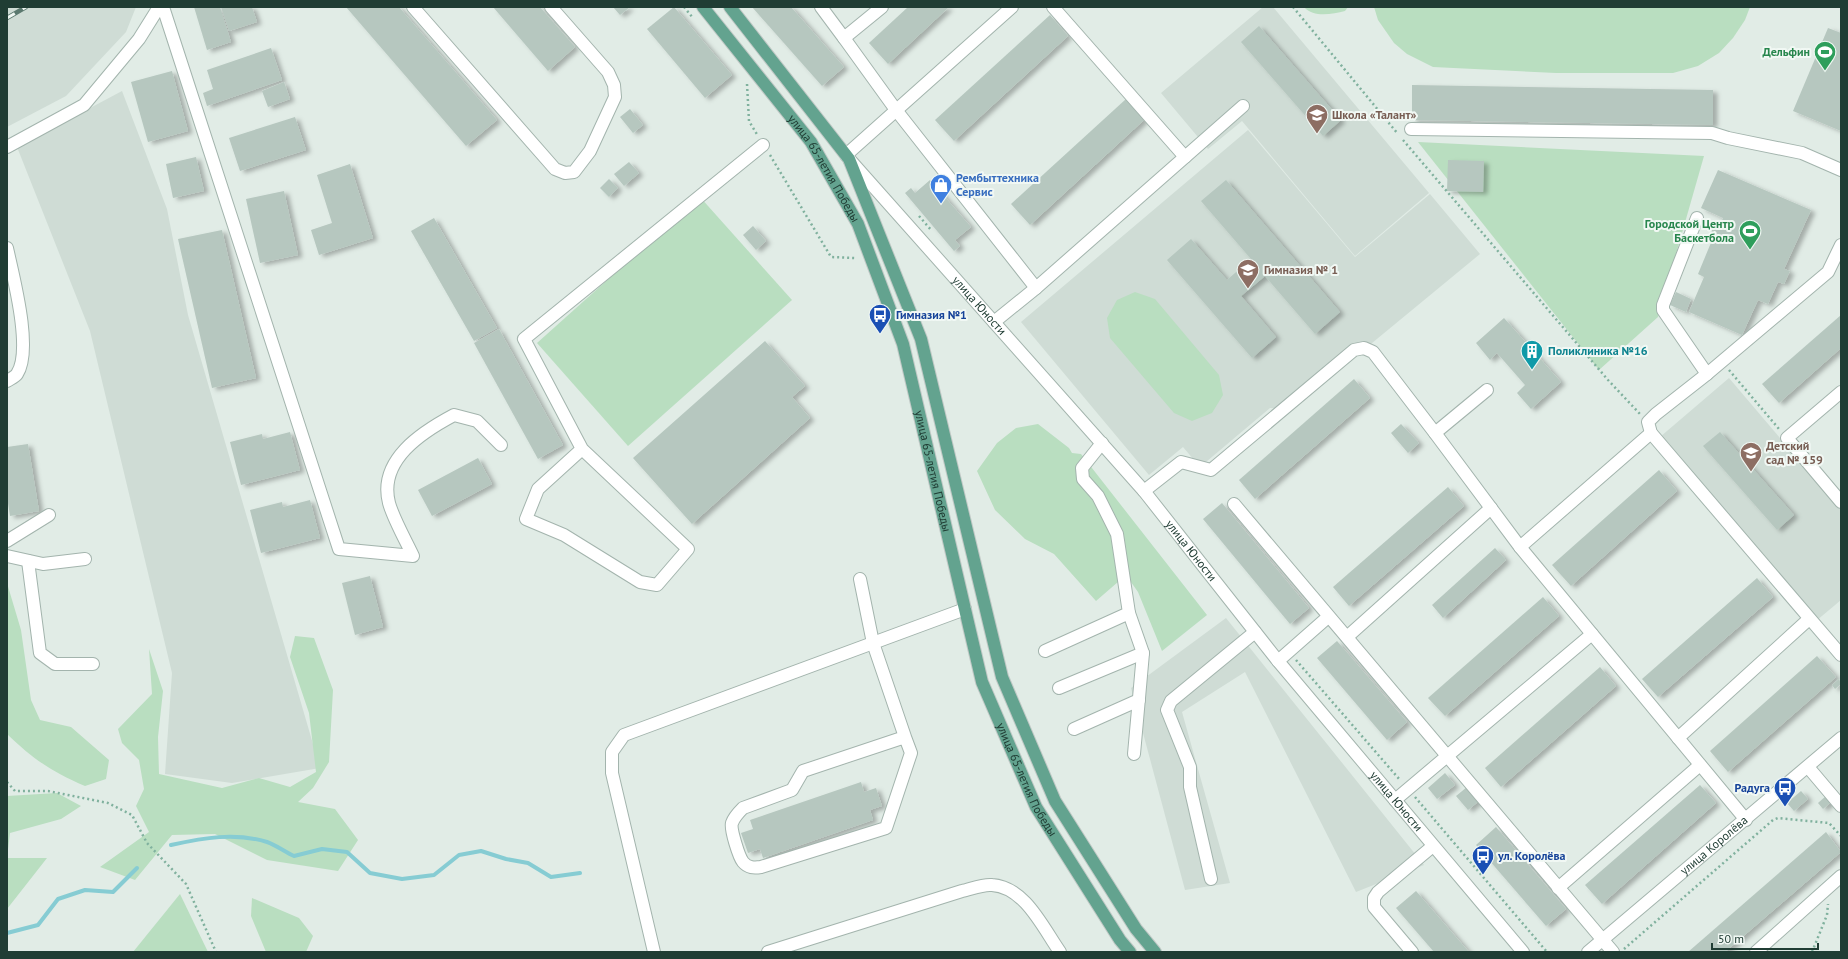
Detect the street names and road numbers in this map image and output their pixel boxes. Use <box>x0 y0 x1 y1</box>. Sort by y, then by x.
street label: улица 65-летия Победы <box>785 111 863 225</box>
street label: улица Юности <box>949 273 1010 338</box>
street label: улица 65-летия Победы <box>912 409 955 533</box>
street label: улица Юности <box>1163 517 1220 584</box>
street label: улица 65-летия Победы <box>993 720 1061 839</box>
street label: улица Юности <box>1367 768 1426 834</box>
street label: улица Королёва <box>1677 812 1751 878</box>

